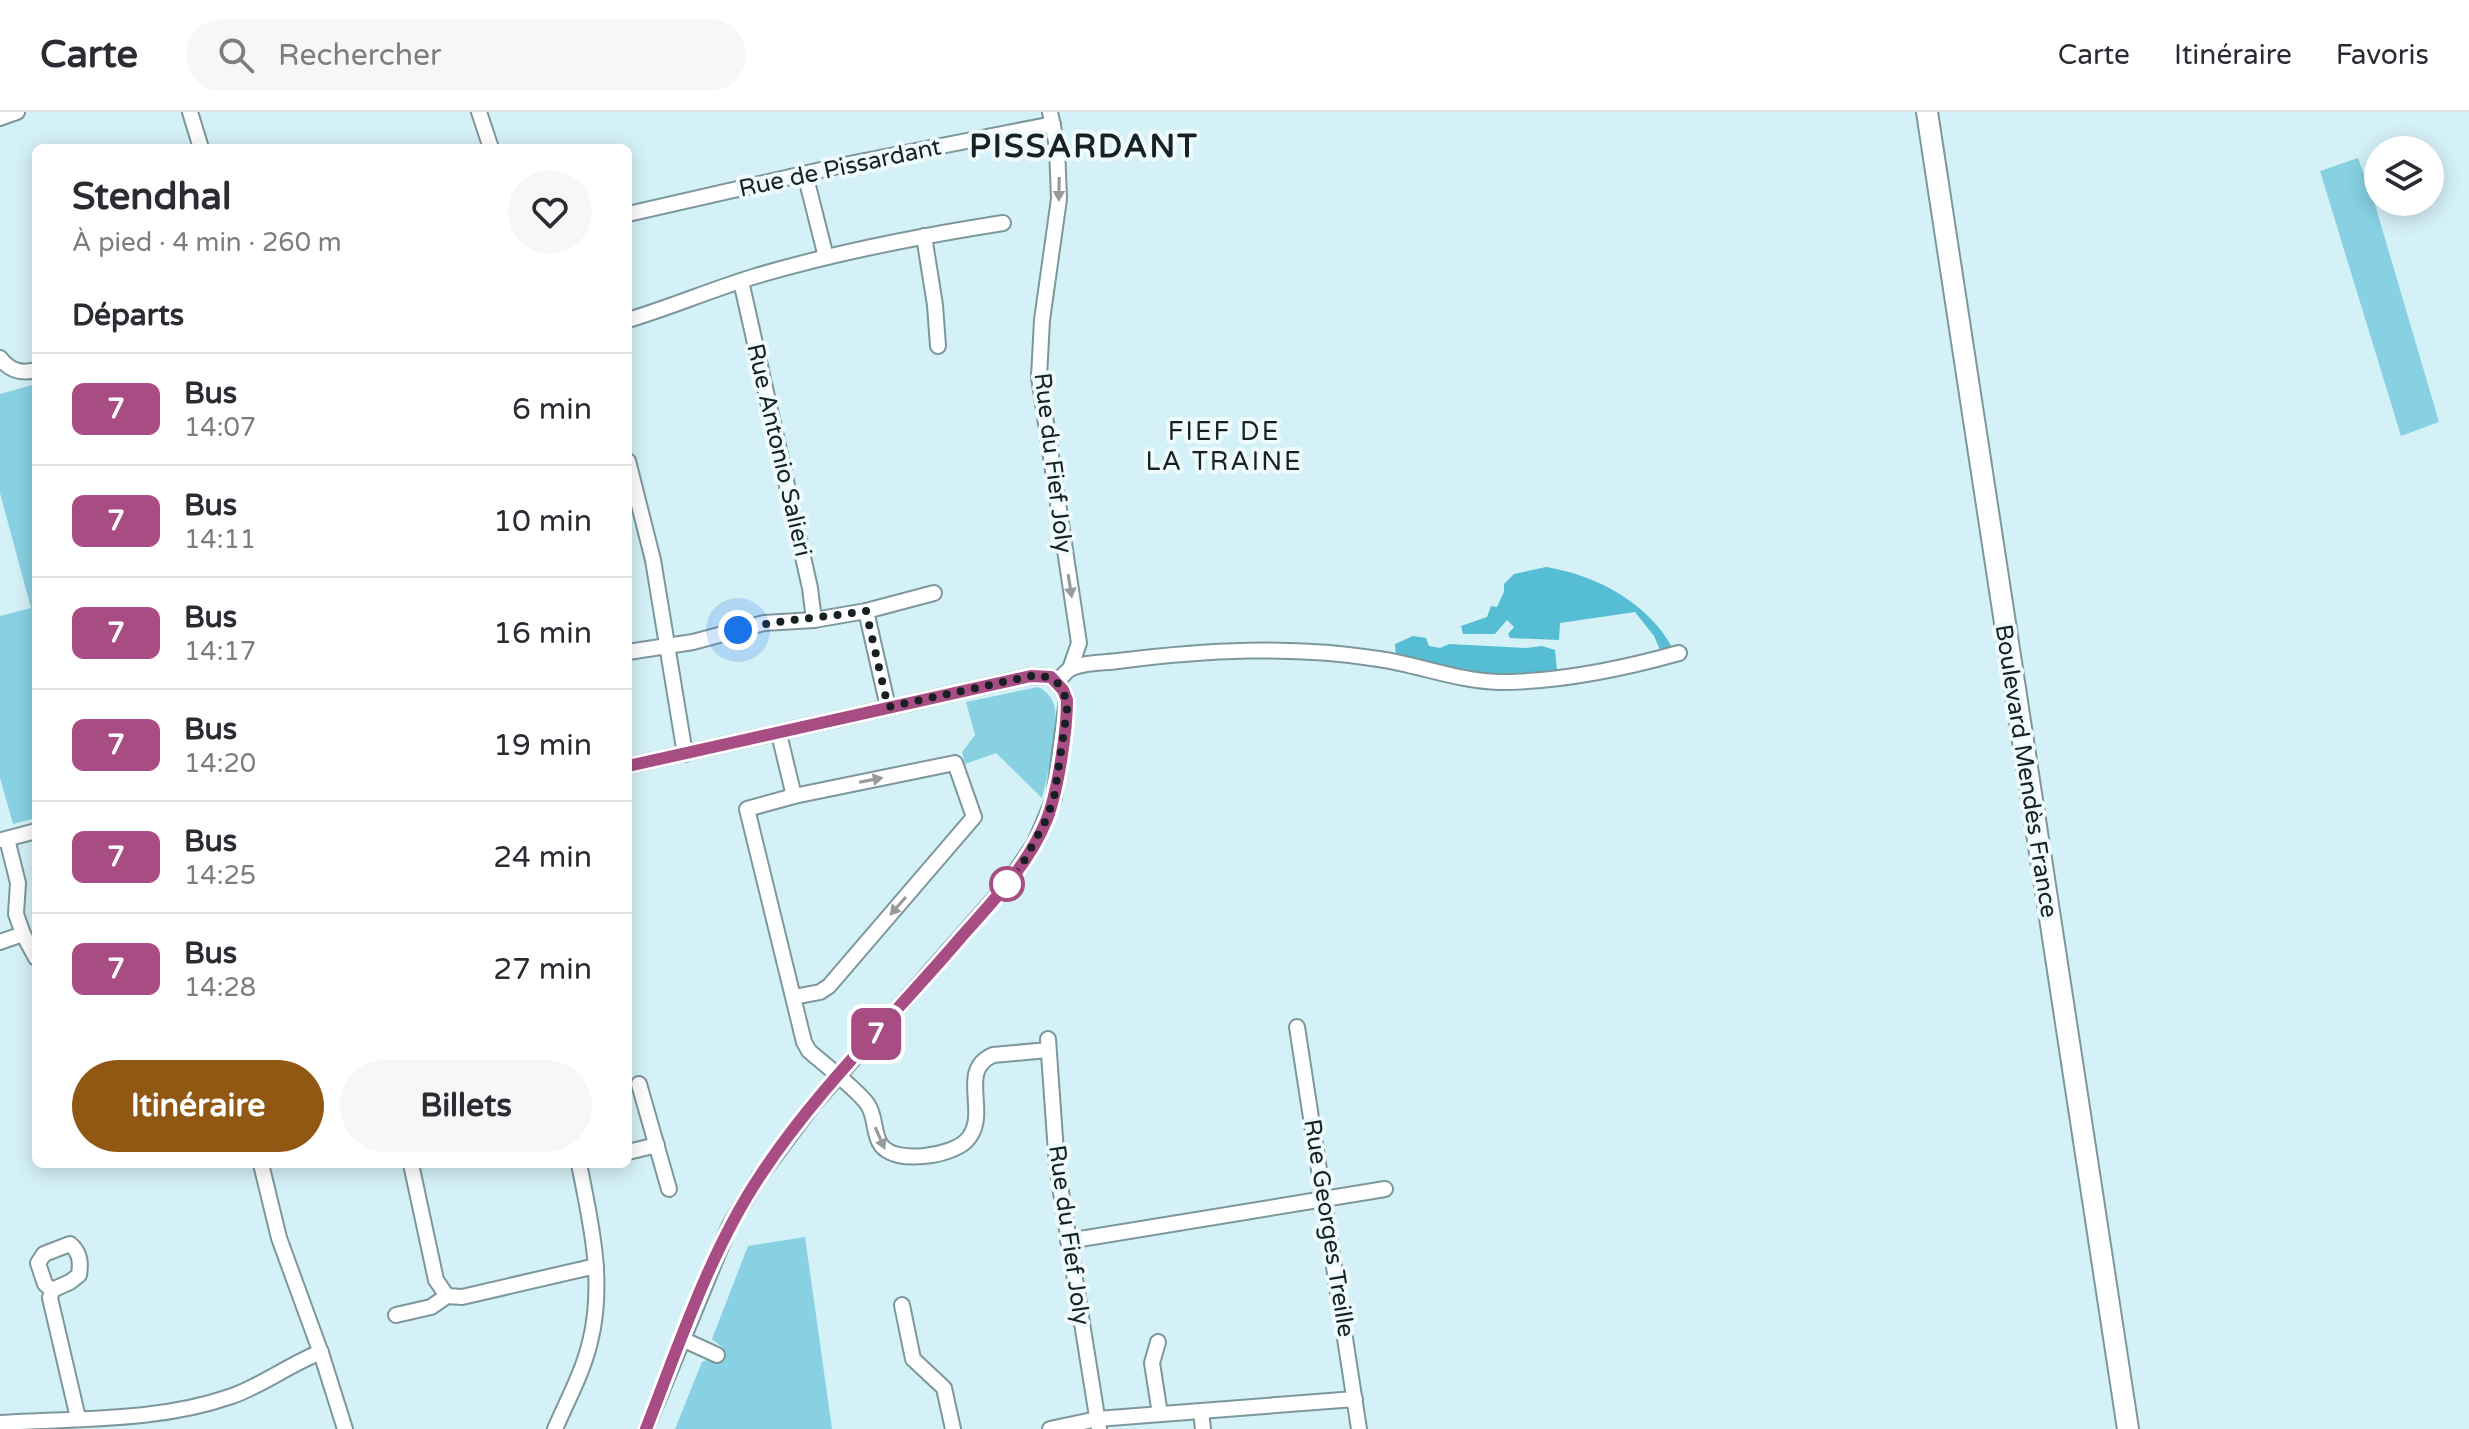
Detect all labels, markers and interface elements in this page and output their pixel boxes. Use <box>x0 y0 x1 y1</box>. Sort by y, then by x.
search box <box>186 19 746 91</box>
text: Carte <box>40 32 138 78</box>
icon: search <box>214 33 258 77</box>
text: Rechercher <box>278 37 441 74</box>
text: Carte <box>2058 38 2130 72</box>
text: Itinéraire <box>2174 38 2292 72</box>
text: Favoris <box>2336 38 2429 72</box>
district label: PISSARDANT <box>969 128 1199 166</box>
street label: Rue de Pissardant <box>736 132 944 204</box>
map controls <box>2364 136 2444 216</box>
button: layers <box>2364 136 2444 216</box>
button: heart <box>508 170 592 254</box>
text: Stendhal <box>72 174 231 220</box>
one-way arrow <box>1052 177 1065 202</box>
text: À pied · 4 min · 260 m <box>72 227 342 258</box>
text: Départs <box>72 297 184 334</box>
street label: Rue Antonio Salieri <box>740 341 818 559</box>
street label: Rue du Fief Joly <box>1028 371 1078 555</box>
text: Bus <box>184 375 237 412</box>
text: 6 min <box>512 391 592 428</box>
text: 7 <box>107 392 125 426</box>
text: 14:07 <box>184 412 256 443</box>
district label: FIEF DE LA TRAINE <box>1145 416 1303 477</box>
text: Bus <box>184 487 237 524</box>
text: 10 min <box>493 503 592 540</box>
text: 7 <box>107 504 125 538</box>
text: 14:11 <box>184 524 256 555</box>
one-way arrow <box>1064 574 1077 599</box>
text: Bus <box>184 599 237 636</box>
your location <box>718 610 758 650</box>
text: 16 min <box>493 615 592 652</box>
text: 7 <box>107 616 125 650</box>
street label: Boulevard Mendès France <box>1988 622 2064 920</box>
text: 14:17 <box>184 636 256 667</box>
text: Bus <box>184 711 237 748</box>
text: 19 min <box>493 727 592 764</box>
text: 7 <box>107 728 125 762</box>
text: 14:20 <box>184 748 256 779</box>
one-way arrow <box>858 774 883 786</box>
text: Bus <box>184 823 237 860</box>
text: 24 min <box>493 839 592 876</box>
text: 7 <box>107 840 125 874</box>
text: 14:25 <box>184 860 256 891</box>
unlabelled marker <box>990 867 1024 901</box>
one-way arrow <box>890 895 907 915</box>
text: Bus <box>184 935 237 972</box>
text: 27 min <box>493 951 592 988</box>
text: 7 <box>107 952 125 986</box>
text: 14:28 <box>184 972 256 1003</box>
line badge: 7 <box>850 1008 902 1060</box>
text: 7 <box>867 1017 885 1051</box>
button: Itinéraire <box>72 1060 324 1152</box>
button: Billets <box>340 1060 592 1152</box>
street label: Rue Georges Treille <box>1297 1117 1361 1339</box>
one-way arrow <box>874 1127 887 1150</box>
street label: Rue du Fief Joly <box>1042 1143 1096 1327</box>

